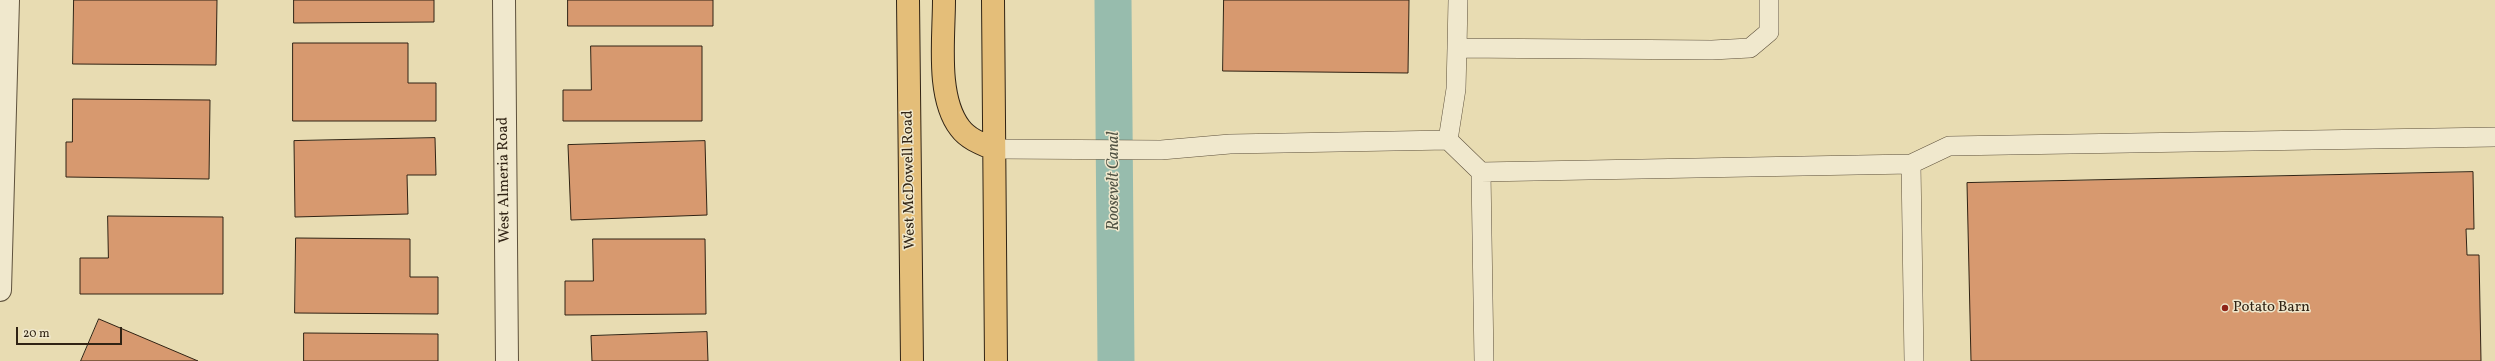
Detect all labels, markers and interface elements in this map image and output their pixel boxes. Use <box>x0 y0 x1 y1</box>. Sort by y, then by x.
street label: West McDowell Road <box>900 110 920 250</box>
street label: West Almeria Road <box>495 117 515 243</box>
water label: Roosevelt Canal <box>1105 132 1125 230</box>
place label: Potato Barn <box>2233 299 2310 317</box>
marker: Potato Barn <box>2220 303 2230 313</box>
scale bar <box>18 319 124 345</box>
text: 20 m <box>23 326 50 342</box>

